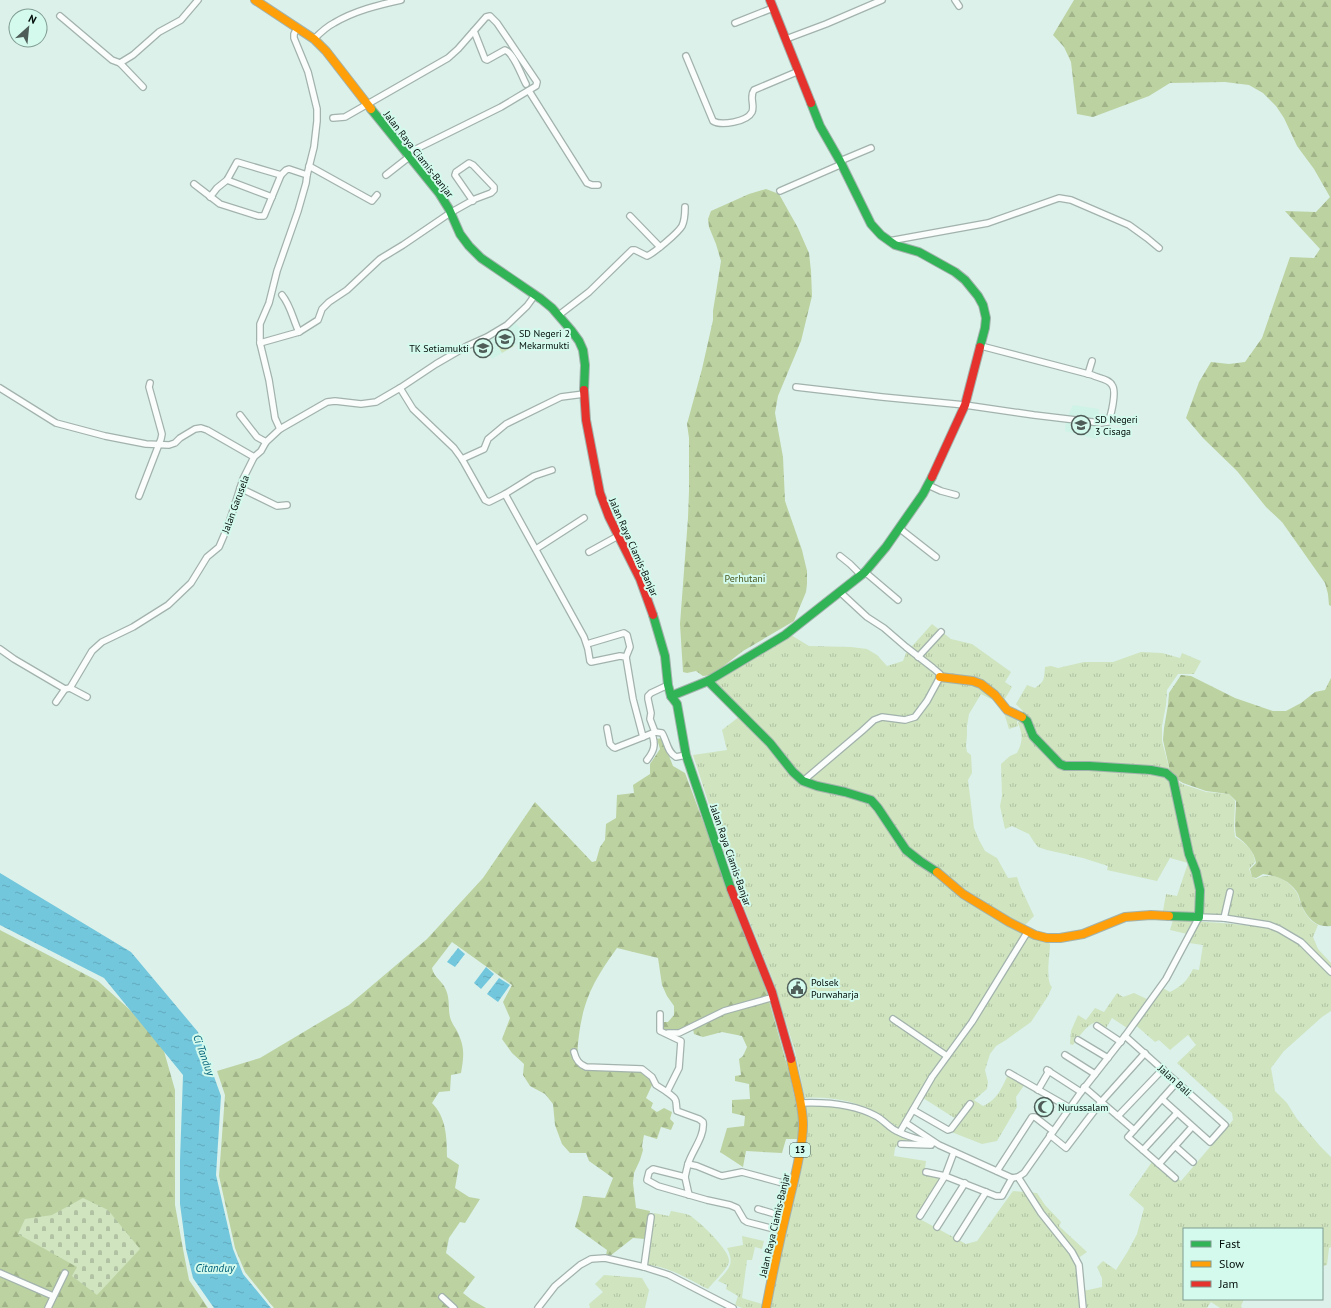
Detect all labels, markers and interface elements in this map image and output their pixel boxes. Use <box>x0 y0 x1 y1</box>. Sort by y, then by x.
north arrow <box>8 8 48 48</box>
text: N <box>26 11 39 27</box>
street label: Jalan Raya Ciamis-Banjar <box>380 108 457 201</box>
place label: SD Negeri 2 Mekarmukti <box>519 327 570 352</box>
school or university icon: SD Negeri 2 Mekarmukti <box>494 328 516 350</box>
school or university icon: TK Setiamukti <box>472 337 494 359</box>
place label: TK Setiamukti <box>409 342 469 355</box>
place label: SD Negeri 3 Cisaga <box>1095 413 1138 438</box>
school or university icon: SD Negeri 3 Cisaga <box>1070 414 1092 436</box>
street label: Jalan Garusela <box>219 473 252 536</box>
street label: Jalan Raya Ciamis-Banjar <box>606 495 661 599</box>
park label: Perhutani <box>724 572 766 585</box>
street label: Jalan Raya Ciamis-Banjar <box>707 802 754 908</box>
place label: Polsek Purwaharja <box>811 976 859 1001</box>
public building icon: Polsek Purwaharja <box>786 977 808 999</box>
water label: Ci Tanduy <box>190 1032 218 1079</box>
street label: Jalan Bali <box>1155 1061 1194 1099</box>
mosque icon: Nurussalam <box>1033 1096 1055 1118</box>
place label: Nurussalam <box>1058 1101 1108 1114</box>
road number: 13 <box>790 1143 810 1157</box>
street label: Jalan Raya Ciamis-Banjar <box>756 1171 793 1279</box>
legend <box>1183 1228 1323 1300</box>
text: Fast <box>1219 1236 1240 1251</box>
text: Slow <box>1219 1256 1244 1271</box>
water label: Citanduy <box>195 1261 236 1275</box>
text: Jam <box>1218 1276 1238 1291</box>

